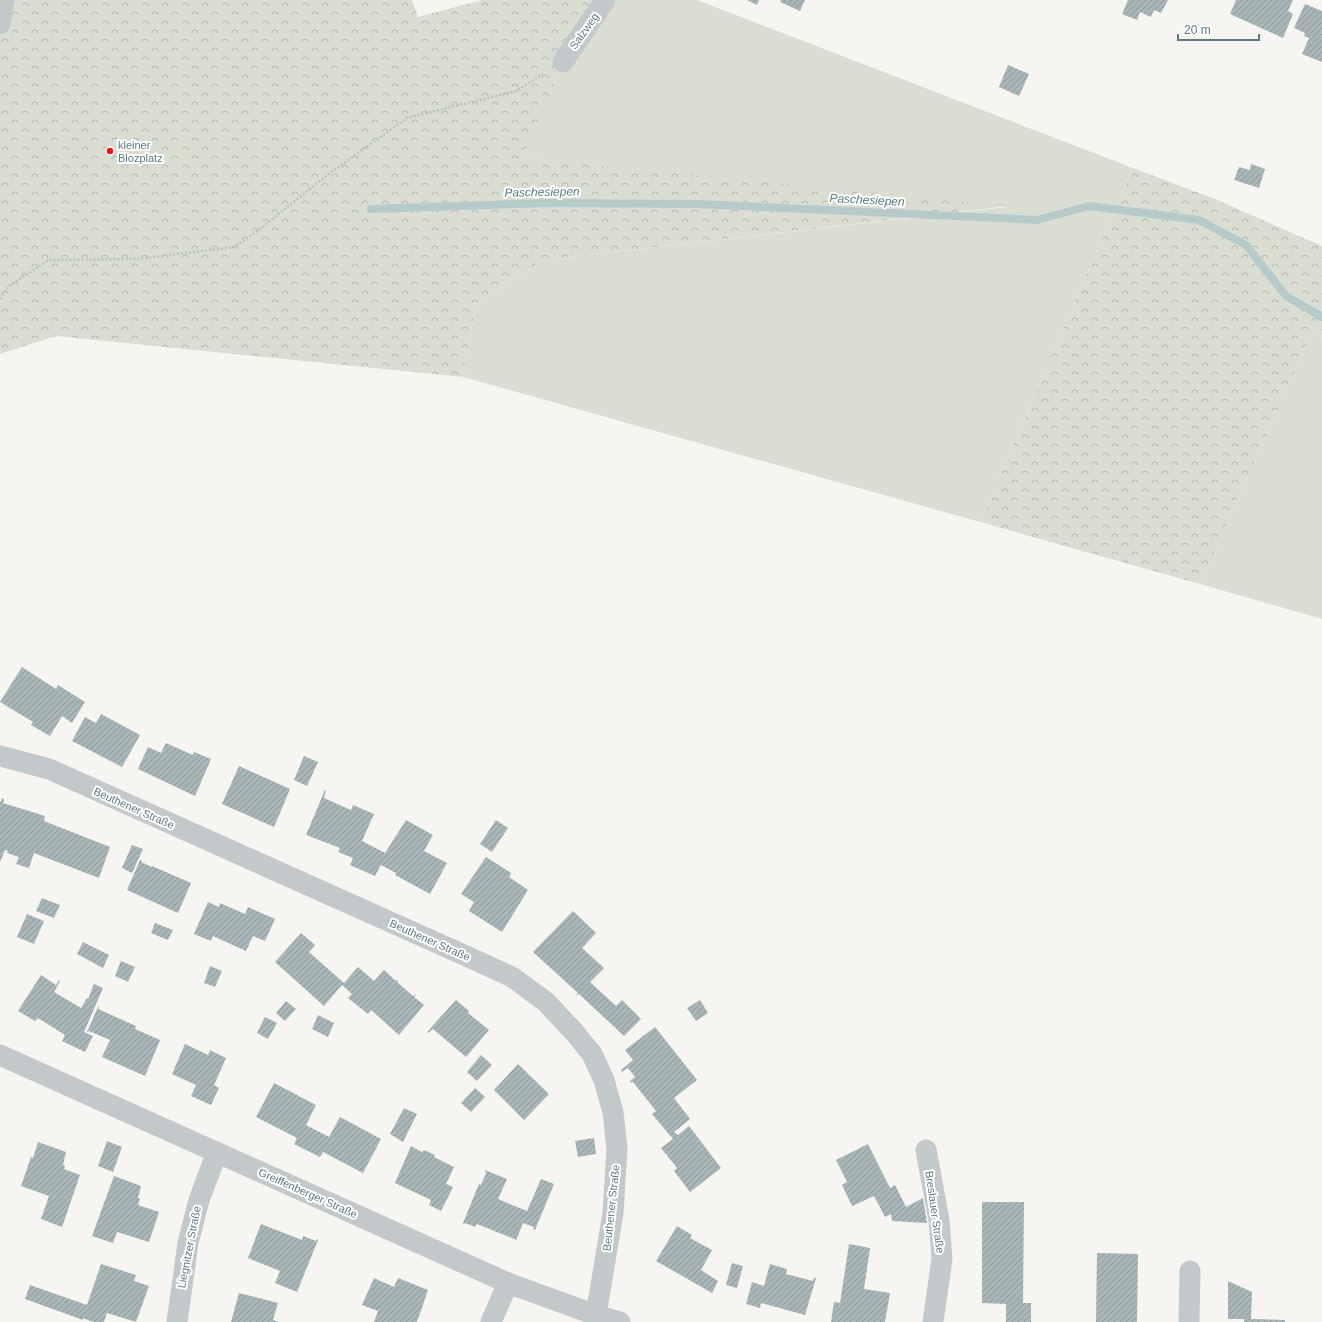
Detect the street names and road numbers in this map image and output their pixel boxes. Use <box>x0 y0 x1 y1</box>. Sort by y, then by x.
street label: Salzweg <box>567 11 601 51</box>
street label: Beuthener Straße <box>92 785 176 831</box>
street label: Beuthener Straße <box>388 917 472 963</box>
street label: Beuthener Straße <box>600 1164 622 1252</box>
street label: Greiffenberger Straße <box>257 1166 359 1220</box>
street label: Breslauer Straße <box>923 1170 947 1254</box>
street label: Liegnitzer Straße <box>175 1205 203 1289</box>

